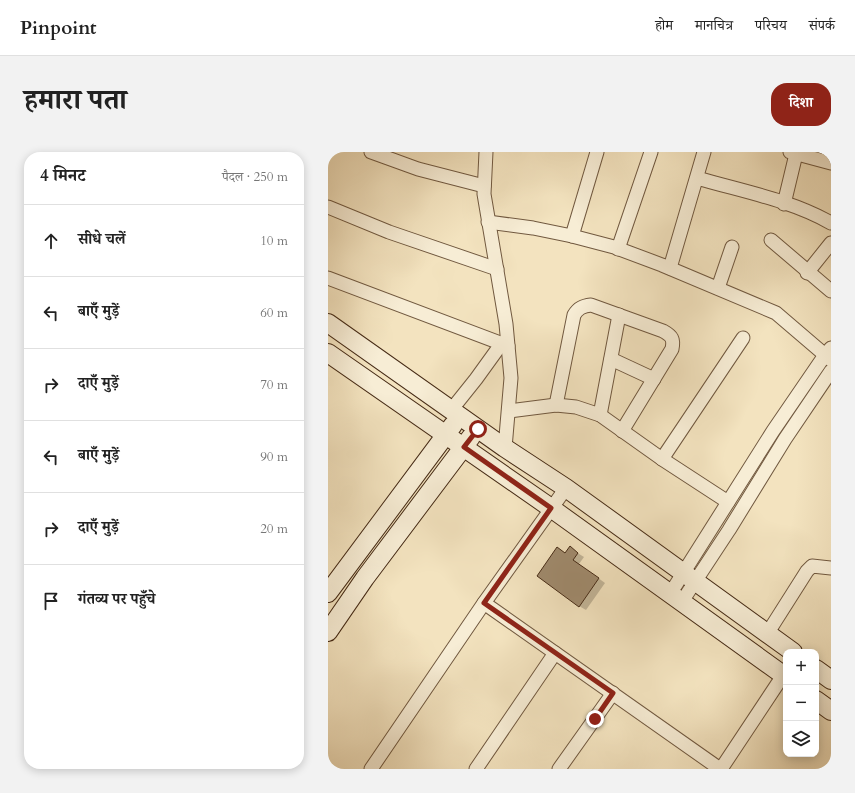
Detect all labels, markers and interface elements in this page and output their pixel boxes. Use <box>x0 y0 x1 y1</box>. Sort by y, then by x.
text: Pinpoint <box>20 15 97 41</box>
text: होम <box>655 16 673 35</box>
text: मानचित्र <box>695 16 733 35</box>
text: परिचय <box>755 16 787 35</box>
text: संपर्क <box>809 16 835 35</box>
text: हमारा पता <box>24 81 127 119</box>
button: दिशा <box>771 83 831 126</box>
text: 4 मिनट <box>40 164 86 187</box>
text: पैदल · 250 m <box>222 168 288 186</box>
text: सीधे चलें <box>78 229 126 249</box>
icon: ahead <box>40 230 62 252</box>
text: 10 m <box>260 232 288 250</box>
text: बाएँ मुड़ें <box>78 301 119 321</box>
icon: left <box>40 302 62 324</box>
text: 60 m <box>260 304 288 322</box>
text: दाएँ मुड़ें <box>78 373 119 393</box>
icon: right <box>40 374 62 396</box>
text: 70 m <box>260 376 288 394</box>
route start <box>469 420 487 438</box>
text: बाएँ मुड़ें <box>78 445 119 465</box>
icon: left <box>40 446 62 468</box>
text: 90 m <box>260 448 288 466</box>
text: दाएँ मुड़ें <box>78 517 119 537</box>
icon: right <box>40 518 62 540</box>
text: 20 m <box>260 520 288 538</box>
text: गंतव्य पर पहुँचे <box>78 589 155 609</box>
icon: arrive <box>40 590 62 612</box>
map controls <box>783 649 819 757</box>
button: + <box>783 649 819 685</box>
button: − <box>783 685 819 721</box>
route end <box>586 710 604 728</box>
button: layers <box>783 721 819 757</box>

